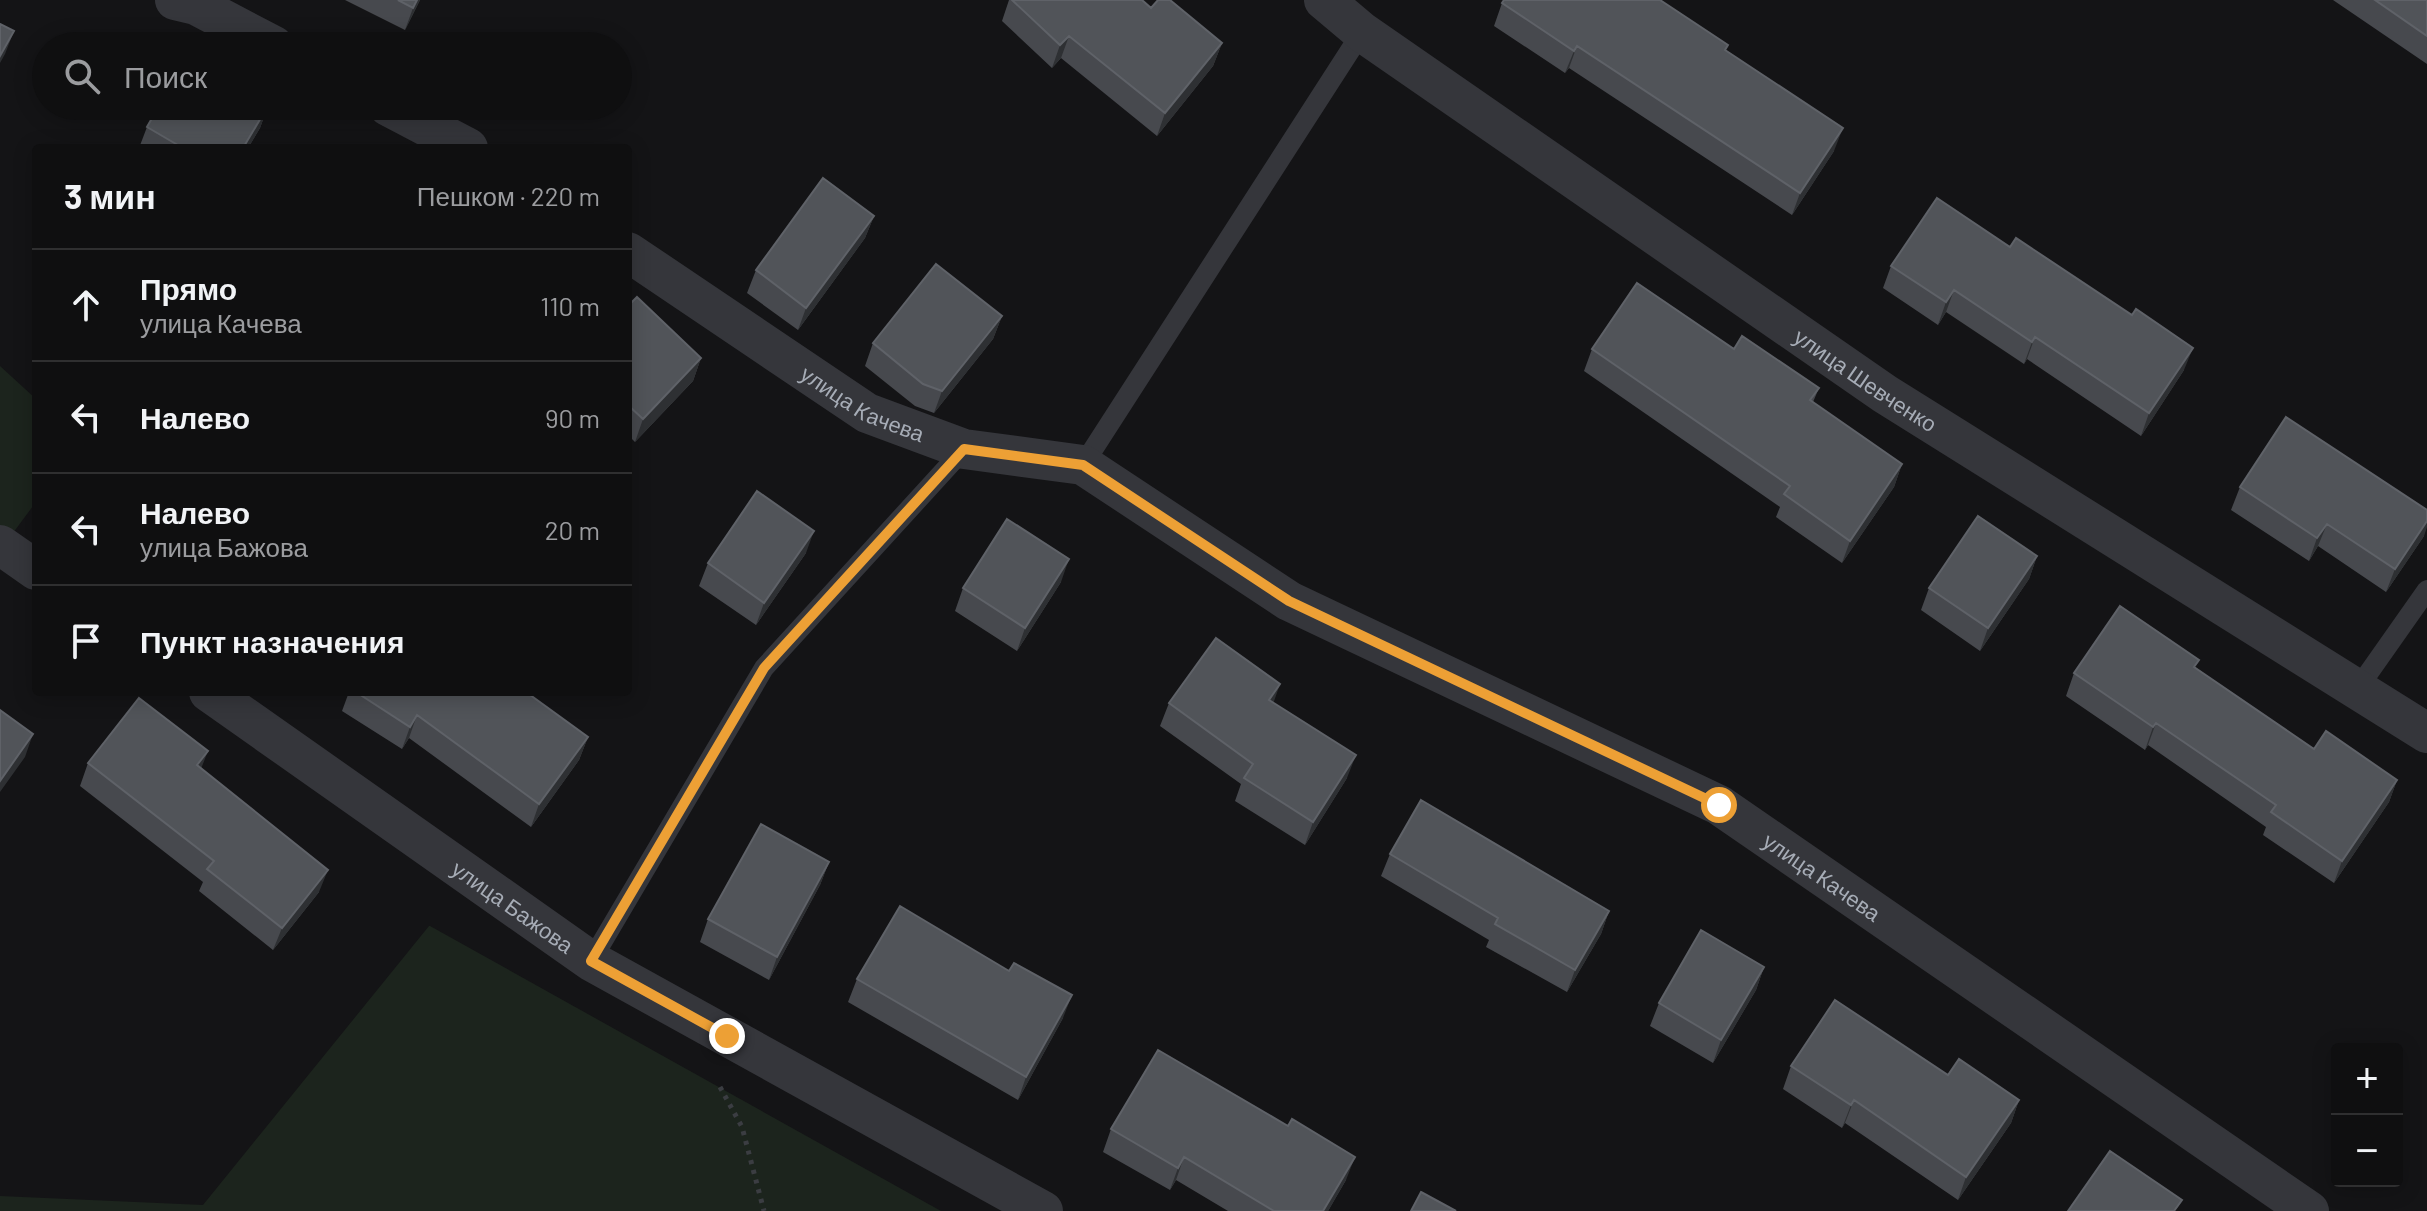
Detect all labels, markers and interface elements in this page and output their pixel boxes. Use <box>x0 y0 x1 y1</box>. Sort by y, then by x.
search box <box>32 32 632 120</box>
icon: search <box>60 54 104 98</box>
text: Поиск <box>124 58 207 94</box>
text: 3 мин <box>64 175 156 216</box>
text: Пешком · 220 m <box>417 180 600 211</box>
text: Прямо <box>140 270 237 306</box>
icon: ahead <box>64 283 108 327</box>
text: 110 m <box>540 290 600 321</box>
text: улица Качева <box>140 307 302 338</box>
street label: улица Шевченко <box>1789 323 1942 436</box>
street label: улица Качева <box>796 359 929 446</box>
icon: left <box>64 395 108 439</box>
text: Налево <box>140 399 250 435</box>
text: 90 m <box>545 402 600 433</box>
text: Налево <box>140 494 250 530</box>
icon: left <box>64 507 108 551</box>
text: 20 m <box>545 514 600 545</box>
text: улица Бажова <box>140 531 308 562</box>
icon: arrive <box>64 619 108 663</box>
text: Пункт назначения <box>140 623 404 659</box>
route start <box>1701 787 1737 823</box>
street label: улица Качева <box>1758 827 1887 926</box>
street label: улица Бажова <box>447 855 579 958</box>
route end <box>709 1018 745 1054</box>
map controls <box>2331 1043 2403 1187</box>
button: + <box>2331 1043 2403 1115</box>
button: − <box>2331 1115 2403 1187</box>

